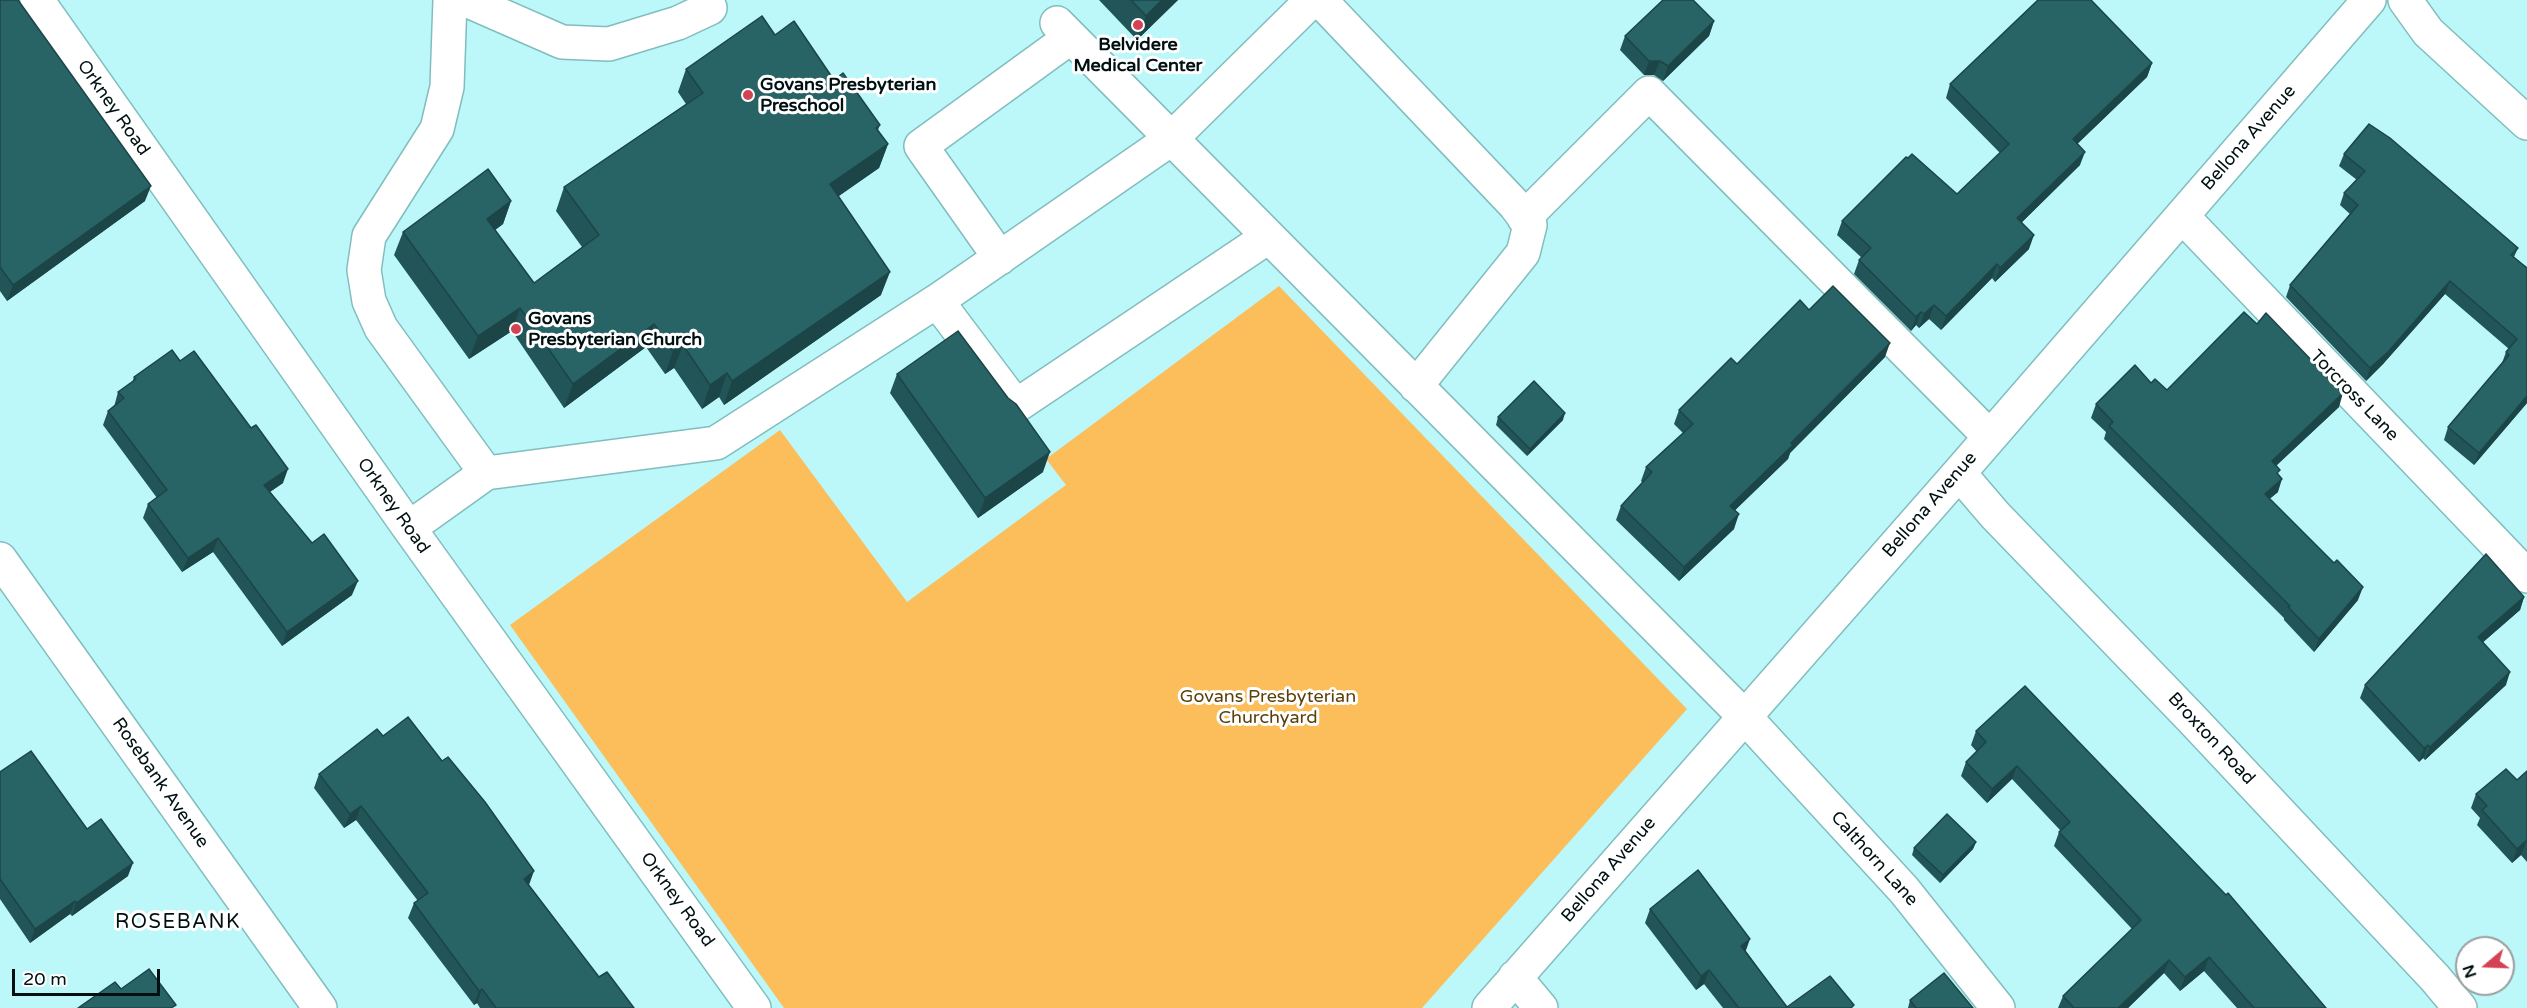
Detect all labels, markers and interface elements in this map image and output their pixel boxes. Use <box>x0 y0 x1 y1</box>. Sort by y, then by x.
marker: Belvidere Medical Center <box>1131 18 1145 32</box>
place label: Belvidere Medical Center <box>1073 34 1203 76</box>
street label: Orkney Road <box>72 56 154 160</box>
place label: Govans Presbyterian Preschool <box>760 74 936 116</box>
street label: Bellona Avenue <box>2197 81 2301 195</box>
marker: Govans Presbyterian Preschool <box>741 88 755 102</box>
place label: Govans Presbyterian Church <box>528 308 702 350</box>
marker: Govans Presbyterian Church <box>509 322 523 336</box>
street label: Torcross Lane <box>2305 346 2403 446</box>
street label: Bellona Avenue <box>1878 448 1982 562</box>
street label: Orkney Road <box>352 454 434 558</box>
park label: Govans Presbyterian Churchyard <box>1180 686 1356 728</box>
street label: Broxton Road <box>2163 688 2259 790</box>
street label: Rosebank Avenue <box>107 714 213 852</box>
street label: Calthorn Lane <box>1826 807 1922 911</box>
street label: Bellona Avenue <box>1557 813 1661 927</box>
street label: Orkney Road <box>635 848 719 952</box>
district label: ROSEBANK <box>115 911 241 935</box>
north arrow <box>2455 936 2515 996</box>
scale bar <box>15 957 164 995</box>
text: N <box>2458 962 2481 981</box>
text: 20 m <box>23 968 67 990</box>

